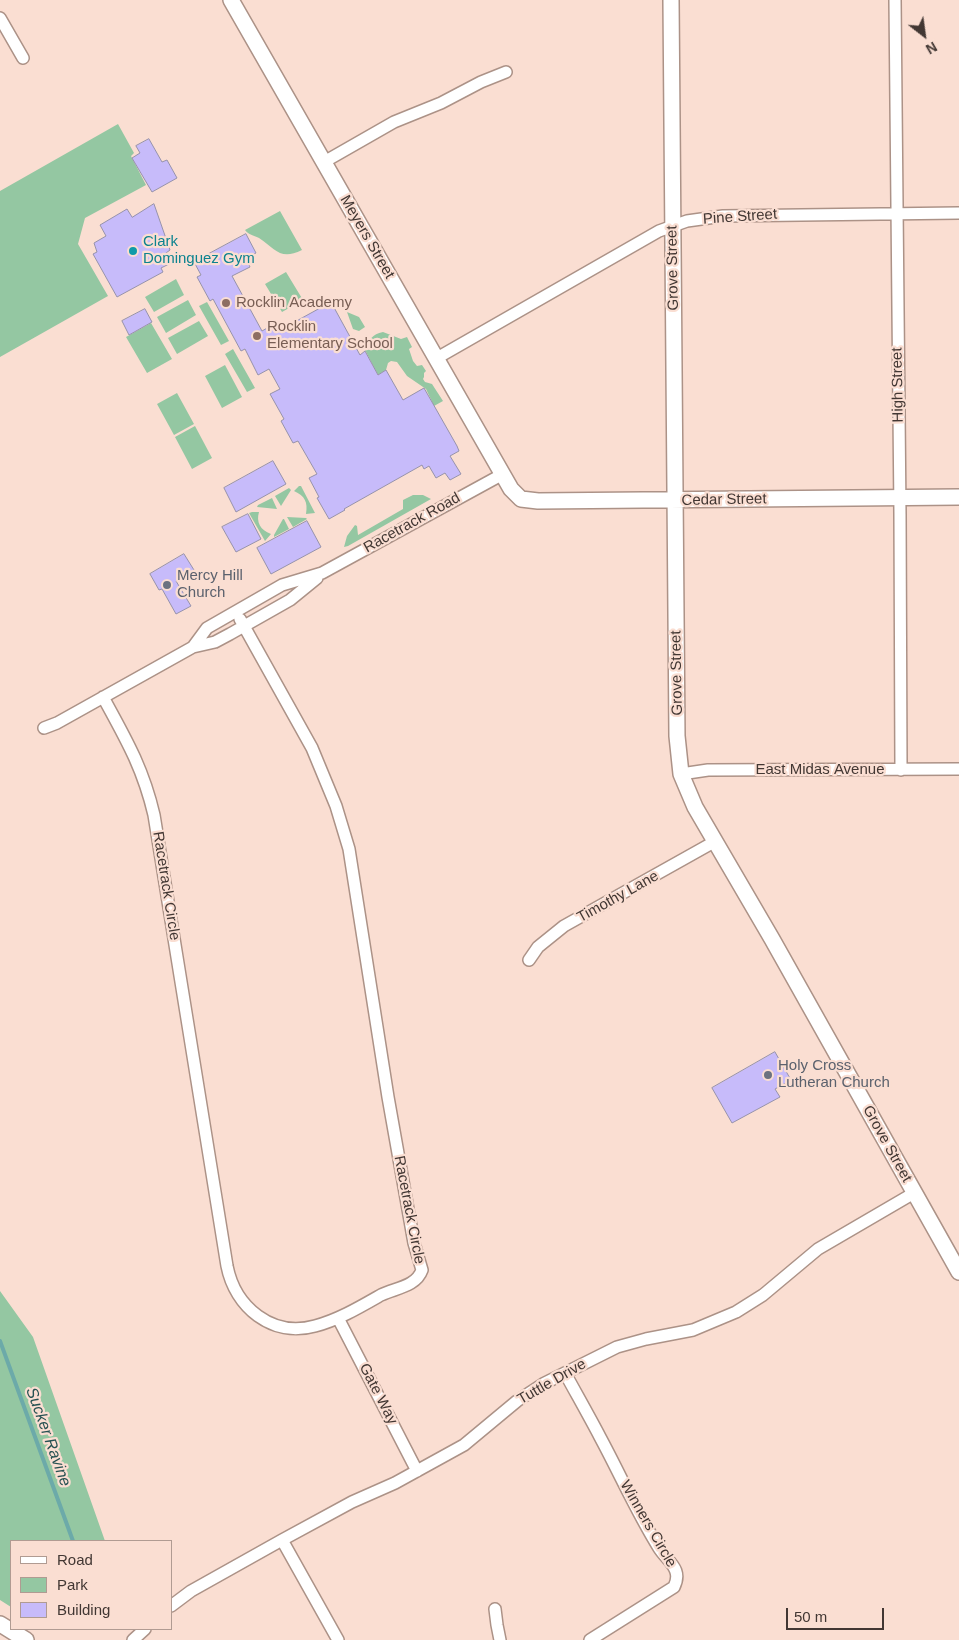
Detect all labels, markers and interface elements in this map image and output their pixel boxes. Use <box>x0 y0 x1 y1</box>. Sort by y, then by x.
north arrow <box>899 10 949 60</box>
text: N <box>923 39 940 57</box>
street label: Meyers Street <box>336 192 398 282</box>
street label: Pine Street <box>702 205 778 229</box>
street label: Grove Street <box>663 225 683 311</box>
place label: Clark Dominguez Gym <box>143 233 255 268</box>
marker: Clark Dominguez Gym <box>127 245 139 257</box>
place label: Rocklin Academy <box>236 294 352 312</box>
marker: Rocklin Academy <box>220 297 232 309</box>
place label: Rocklin Elementary School <box>267 318 393 353</box>
marker: Rocklin Elementary School <box>251 330 263 342</box>
street label: High Street <box>888 347 908 423</box>
street label: Racetrack Road <box>361 489 463 557</box>
street label: Cedar Street <box>681 490 767 510</box>
place label: Mercy Hill Church <box>177 567 243 602</box>
marker: Mercy Hill Church <box>161 579 173 591</box>
street label: Grove Street <box>667 630 687 716</box>
street label: East Midas Avenue <box>756 761 884 779</box>
street label: Racetrack Circle <box>149 830 183 942</box>
street label: Timothy Lane <box>574 867 662 927</box>
place label: Holy Cross Lutheran Church <box>778 1057 890 1092</box>
marker: Holy Cross Lutheran Church <box>762 1069 774 1081</box>
street label: Grove Street <box>859 1102 915 1186</box>
street label: Racetrack Circle <box>390 1154 428 1266</box>
street label: Tuttle Drive <box>515 1355 589 1409</box>
street label: Gate Way <box>355 1360 401 1428</box>
water label: Sucker Ravine <box>21 1385 75 1489</box>
street label: Winners Circle <box>616 1477 680 1571</box>
legend <box>10 1540 172 1630</box>
text: Road <box>57 1551 93 1568</box>
text: Park <box>57 1576 88 1593</box>
scale bar <box>789 1598 886 1630</box>
text: Building <box>57 1601 110 1618</box>
text: 50 m <box>794 1608 827 1625</box>

